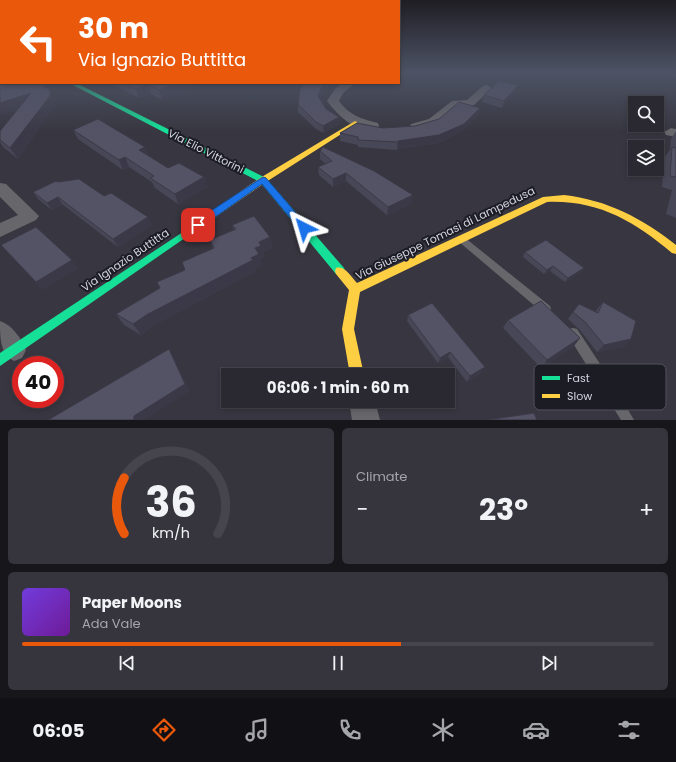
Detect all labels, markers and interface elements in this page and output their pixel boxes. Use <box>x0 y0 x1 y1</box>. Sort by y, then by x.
text: 30 m <box>78 9 149 48</box>
icon: left <box>12 16 64 68</box>
text: Via Ignazio Buttitta <box>78 47 246 72</box>
map controls <box>628 96 664 176</box>
button: search <box>628 96 664 132</box>
street label: Via Elio Vittorini <box>165 125 247 177</box>
button: layers <box>628 140 664 176</box>
street label: Via Giuseppe Tomasi di Lampedusa <box>353 182 537 284</box>
position arrow <box>283 207 325 249</box>
pin <box>181 208 215 242</box>
icon: arrive <box>187 214 209 236</box>
street label: Via Ignazio Buttitta <box>78 225 172 295</box>
speed limit sign: 40 <box>12 356 64 408</box>
legend <box>534 364 666 410</box>
text: Fast <box>567 370 590 386</box>
text: 06:06 · 1 min · 60 m <box>267 377 409 398</box>
text: Slow <box>567 388 592 404</box>
text: Climate <box>356 467 407 486</box>
text: 36 <box>145 473 197 532</box>
text: 23° <box>479 488 528 531</box>
text: − <box>356 494 368 525</box>
text: + <box>639 494 654 525</box>
text: km/h <box>152 523 190 543</box>
text: Paper Moons <box>82 592 182 613</box>
text: Ada Vale <box>82 614 141 633</box>
icon: previous <box>116 652 138 674</box>
icon: pause <box>327 652 349 674</box>
icon: next <box>538 652 560 674</box>
icon: directions <box>150 716 178 744</box>
icon: music <box>243 716 271 744</box>
icon: phone <box>336 716 364 744</box>
icon: climate <box>429 716 457 744</box>
icon: car <box>522 716 550 744</box>
icon: filters <box>615 716 643 744</box>
text: 06:05 <box>33 718 84 743</box>

